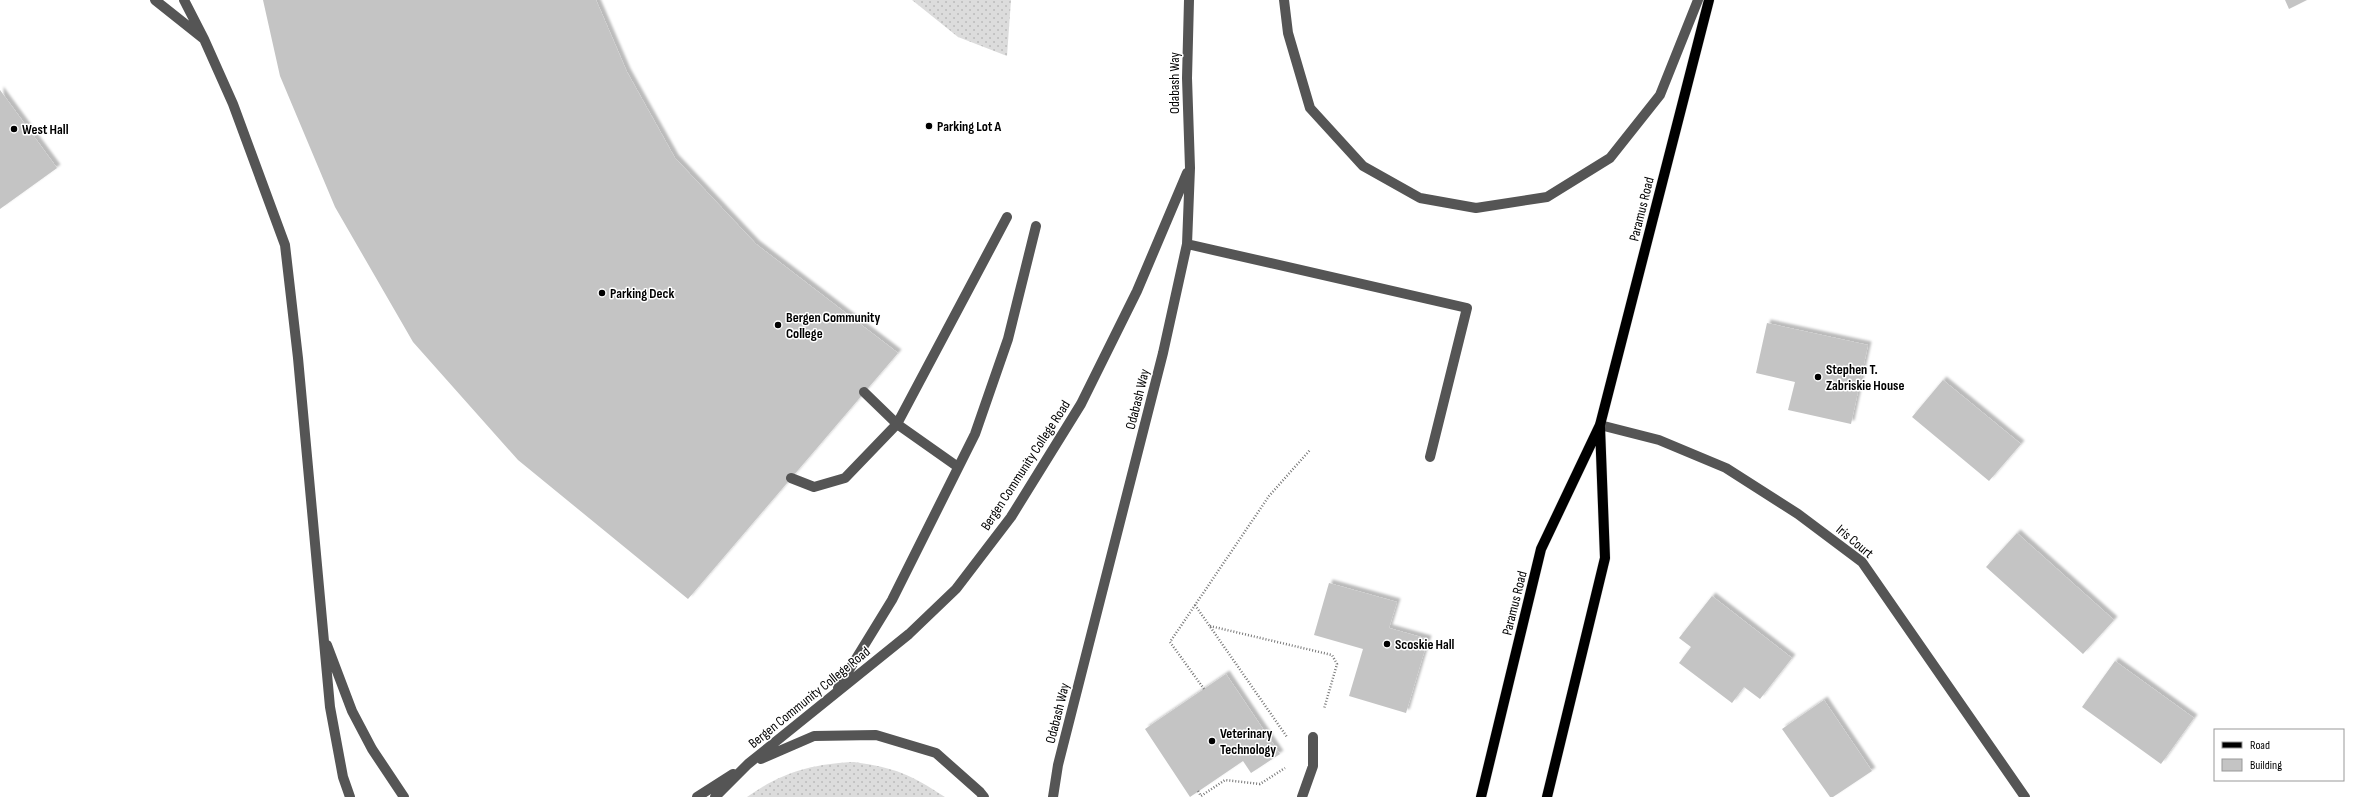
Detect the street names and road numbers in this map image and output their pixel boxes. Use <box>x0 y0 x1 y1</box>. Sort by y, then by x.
street label: Odabash Way <box>1166 51 1183 114</box>
street label: Paramus Road <box>1625 175 1658 243</box>
street label: Odabash Way <box>1122 366 1153 431</box>
street label: Bergen Community College Road <box>977 397 1074 534</box>
street label: Iris Court <box>1833 521 1877 562</box>
street label: Paramus Road <box>1498 569 1531 637</box>
street label: Bergen Community College Road <box>745 643 874 752</box>
street label: Odabash Way <box>1042 680 1073 745</box>

